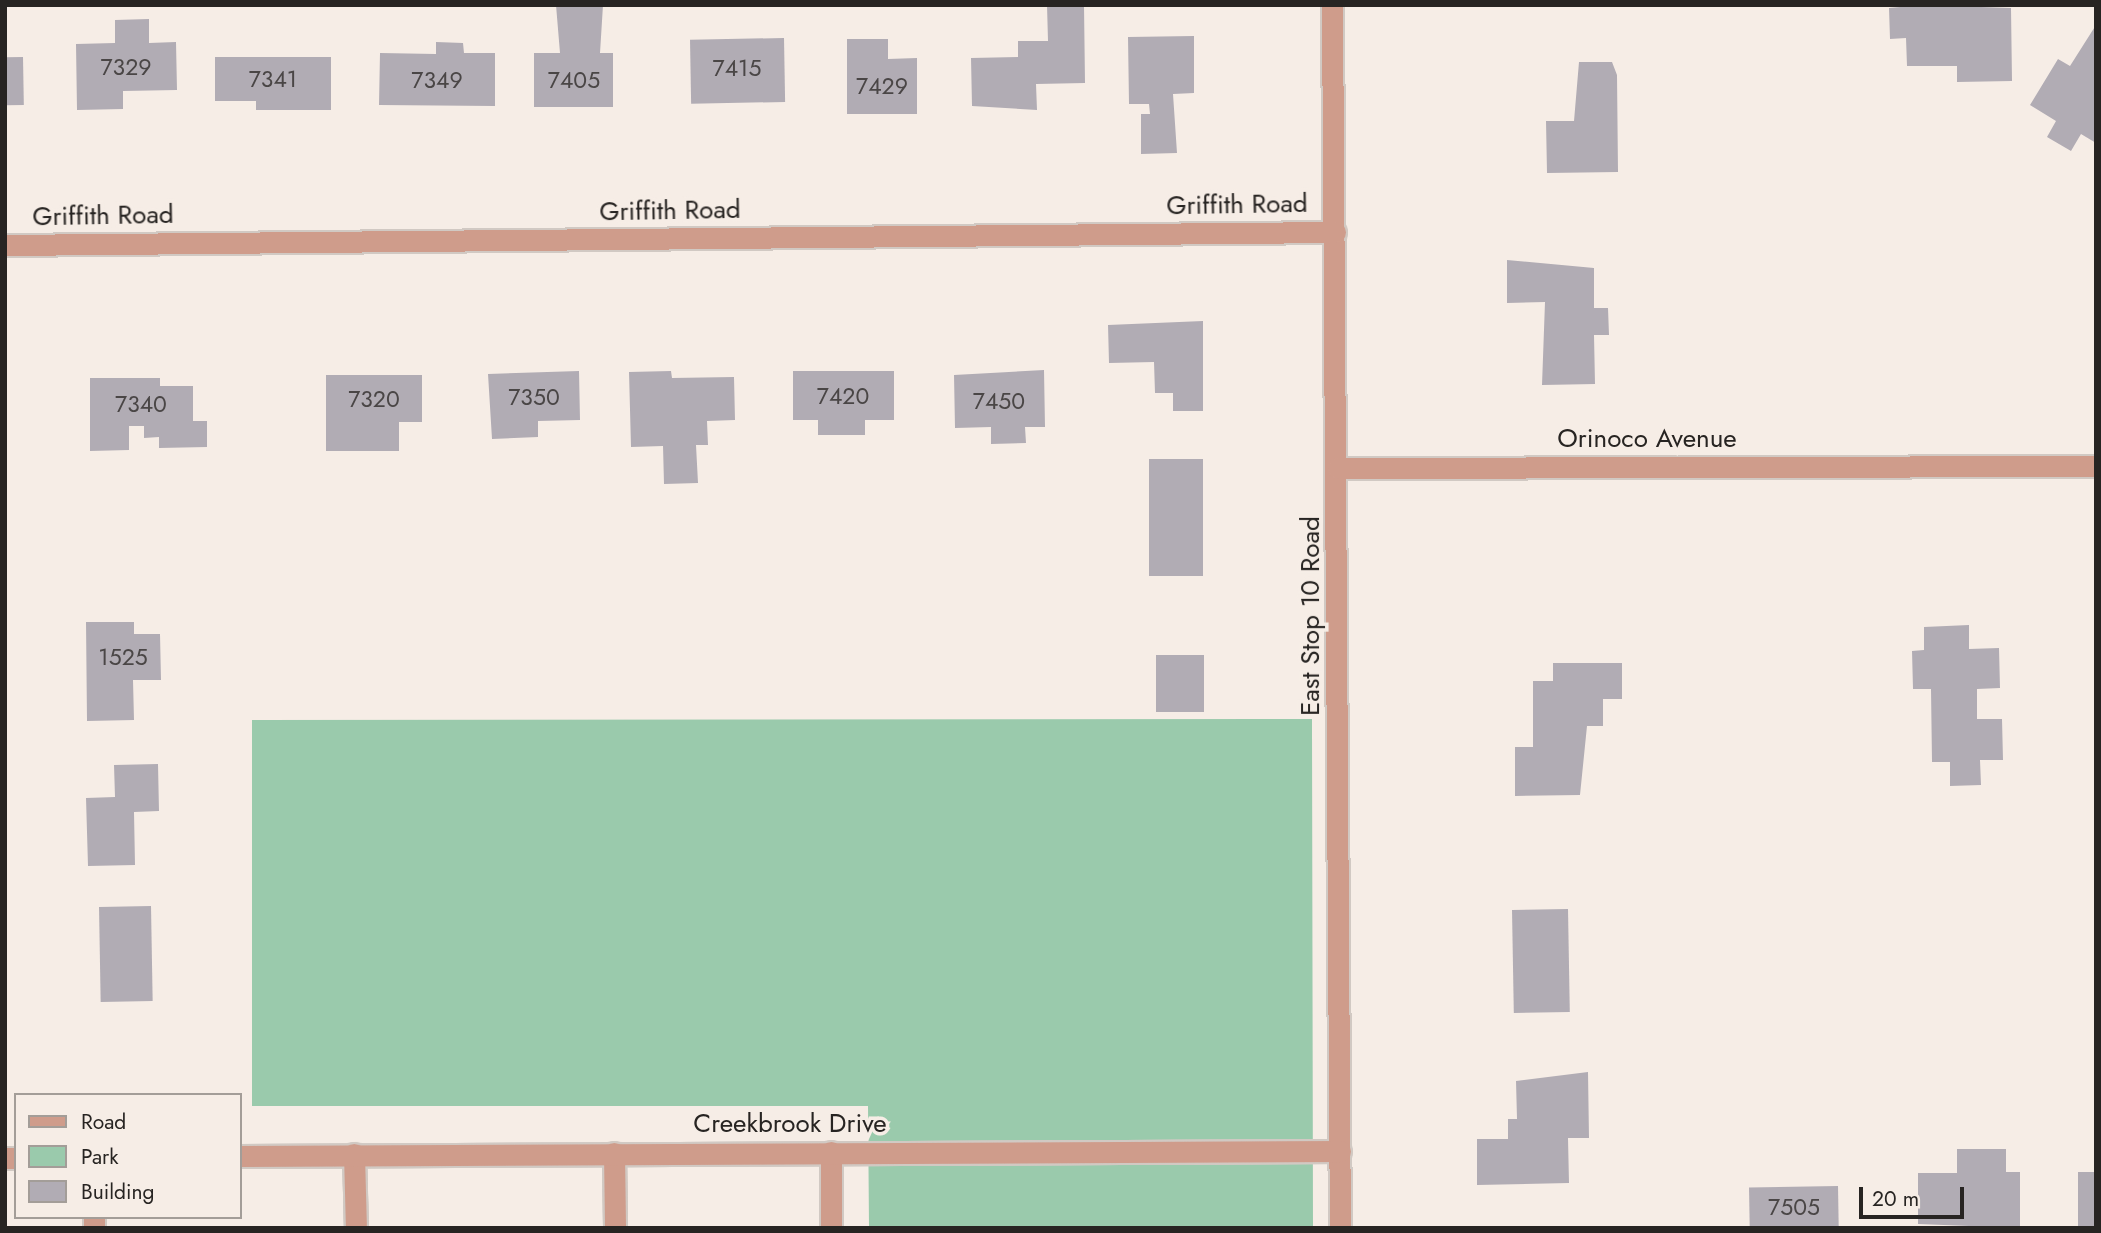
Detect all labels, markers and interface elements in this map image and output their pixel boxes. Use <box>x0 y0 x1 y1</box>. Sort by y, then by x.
house number: 7329 <box>101 53 151 81</box>
house number: 7415 <box>713 54 761 82</box>
house number: 7341 <box>249 65 297 93</box>
house number: 7349 <box>411 66 463 94</box>
house number: 7405 <box>548 66 600 94</box>
house number: 7429 <box>856 72 908 100</box>
street label: Griffith Road <box>1166 188 1308 222</box>
street label: Griffith Road <box>599 194 741 228</box>
street label: Griffith Road <box>32 199 174 233</box>
house number: 7420 <box>817 382 869 410</box>
house number: 7350 <box>508 383 560 411</box>
house number: 7320 <box>348 385 400 413</box>
house number: 7450 <box>973 387 1025 415</box>
house number: 7340 <box>115 390 167 418</box>
street label: Orinoco Avenue <box>1557 423 1737 455</box>
street label: East Stop 10 Road <box>1295 516 1327 716</box>
house number: 1525 <box>98 643 148 671</box>
legend <box>14 1093 242 1219</box>
text: Road <box>81 1107 126 1137</box>
street label: Creekbrook Drive <box>693 1108 887 1140</box>
text: Park <box>81 1142 118 1172</box>
scale bar <box>1863 1174 1968 1218</box>
text: Building <box>81 1177 154 1207</box>
text: 20 m <box>1872 1184 1919 1214</box>
house number: 7505 <box>1768 1193 1820 1221</box>

